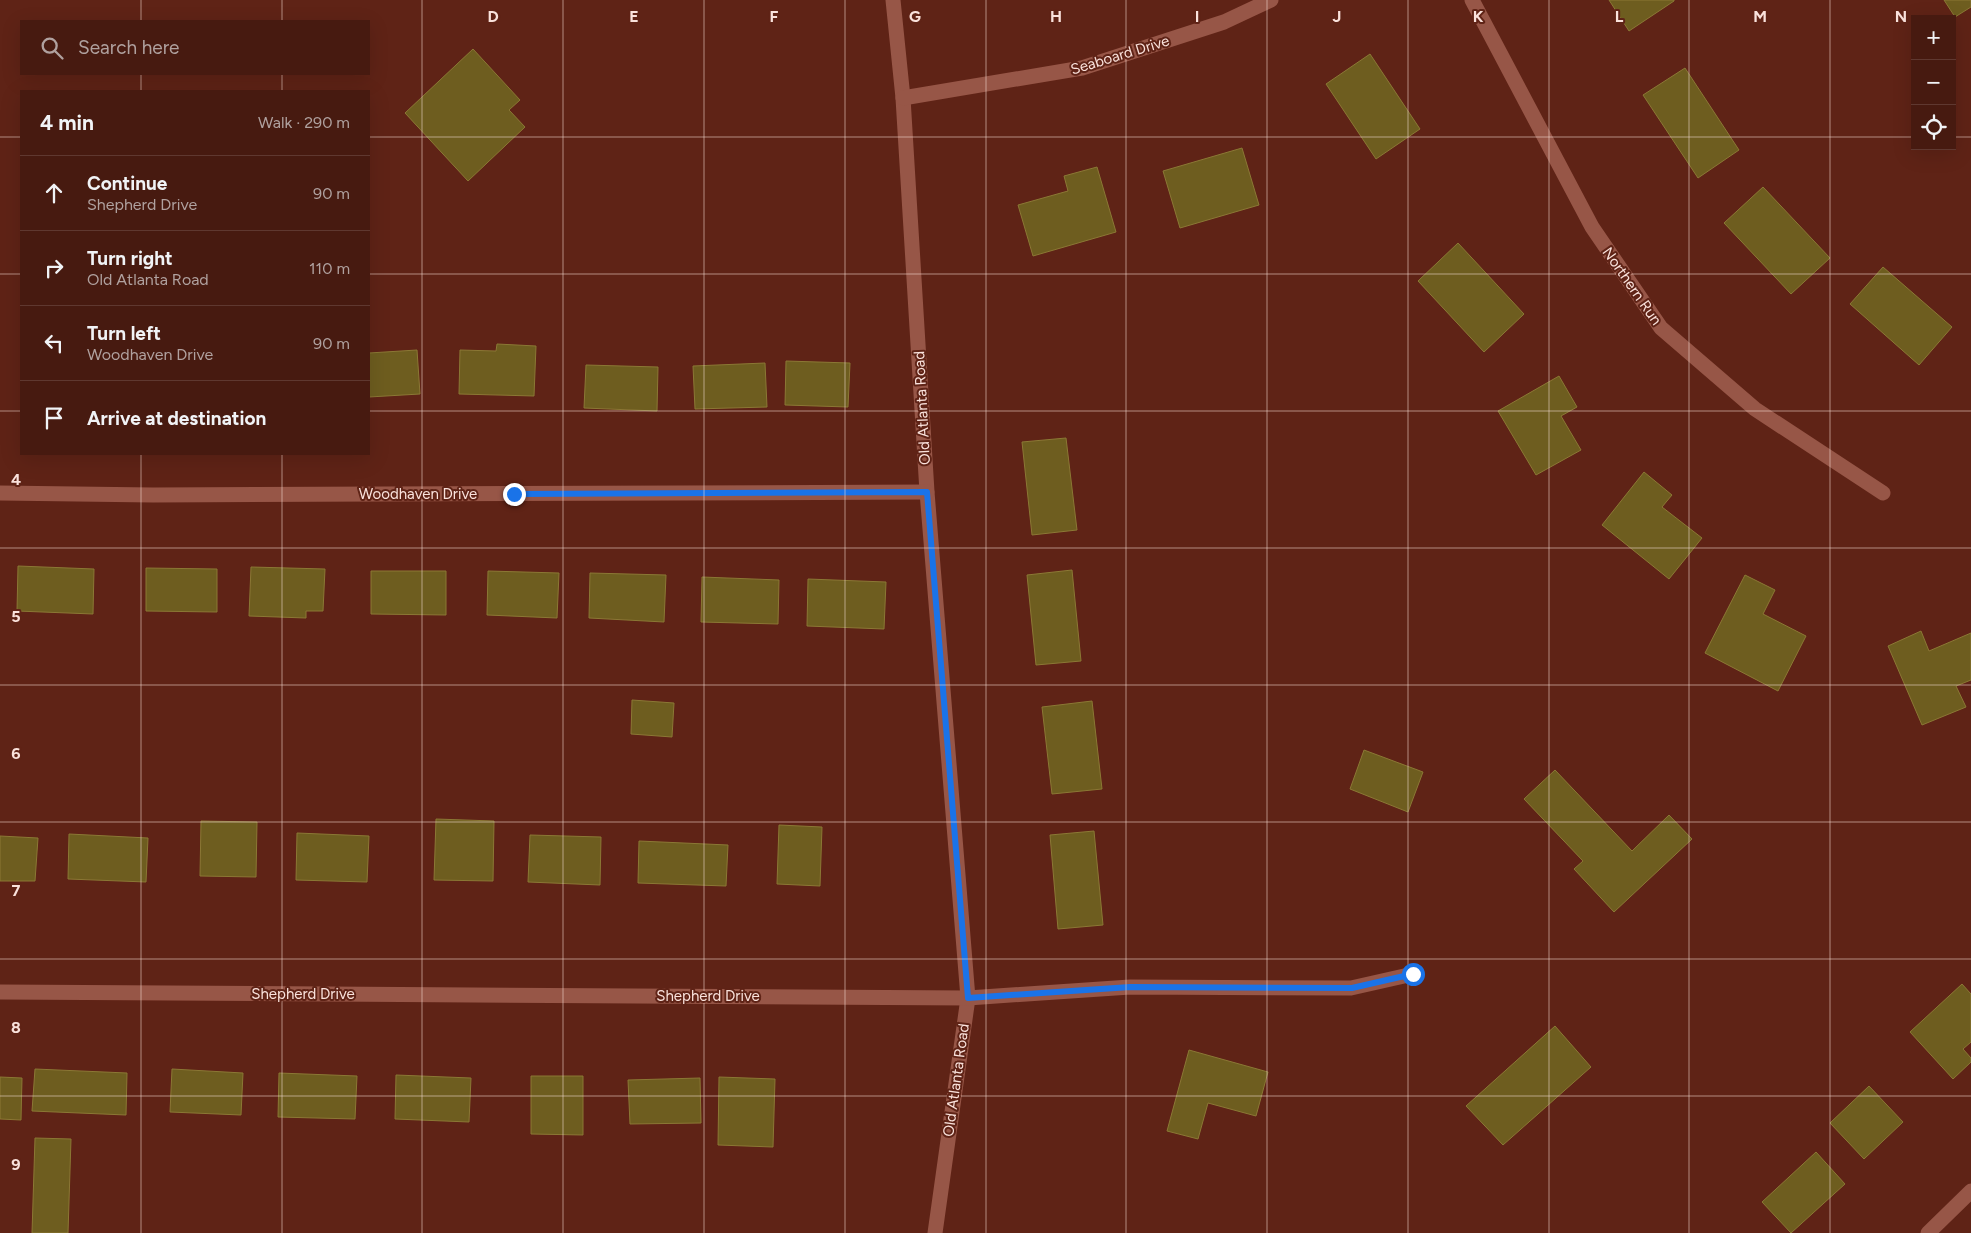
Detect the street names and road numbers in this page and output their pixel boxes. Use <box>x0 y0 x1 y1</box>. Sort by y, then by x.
street label: Seaboard Drive <box>1068 31 1172 79</box>
street label: Northern Run <box>1599 244 1665 328</box>
street label: Old Atlanta Road <box>910 351 934 465</box>
street label: Woodhaven Drive <box>359 485 477 503</box>
street label: Shepherd Drive <box>251 985 355 1003</box>
street label: Shepherd Drive <box>656 987 760 1005</box>
street label: Old Atlanta Road <box>939 1022 973 1138</box>

